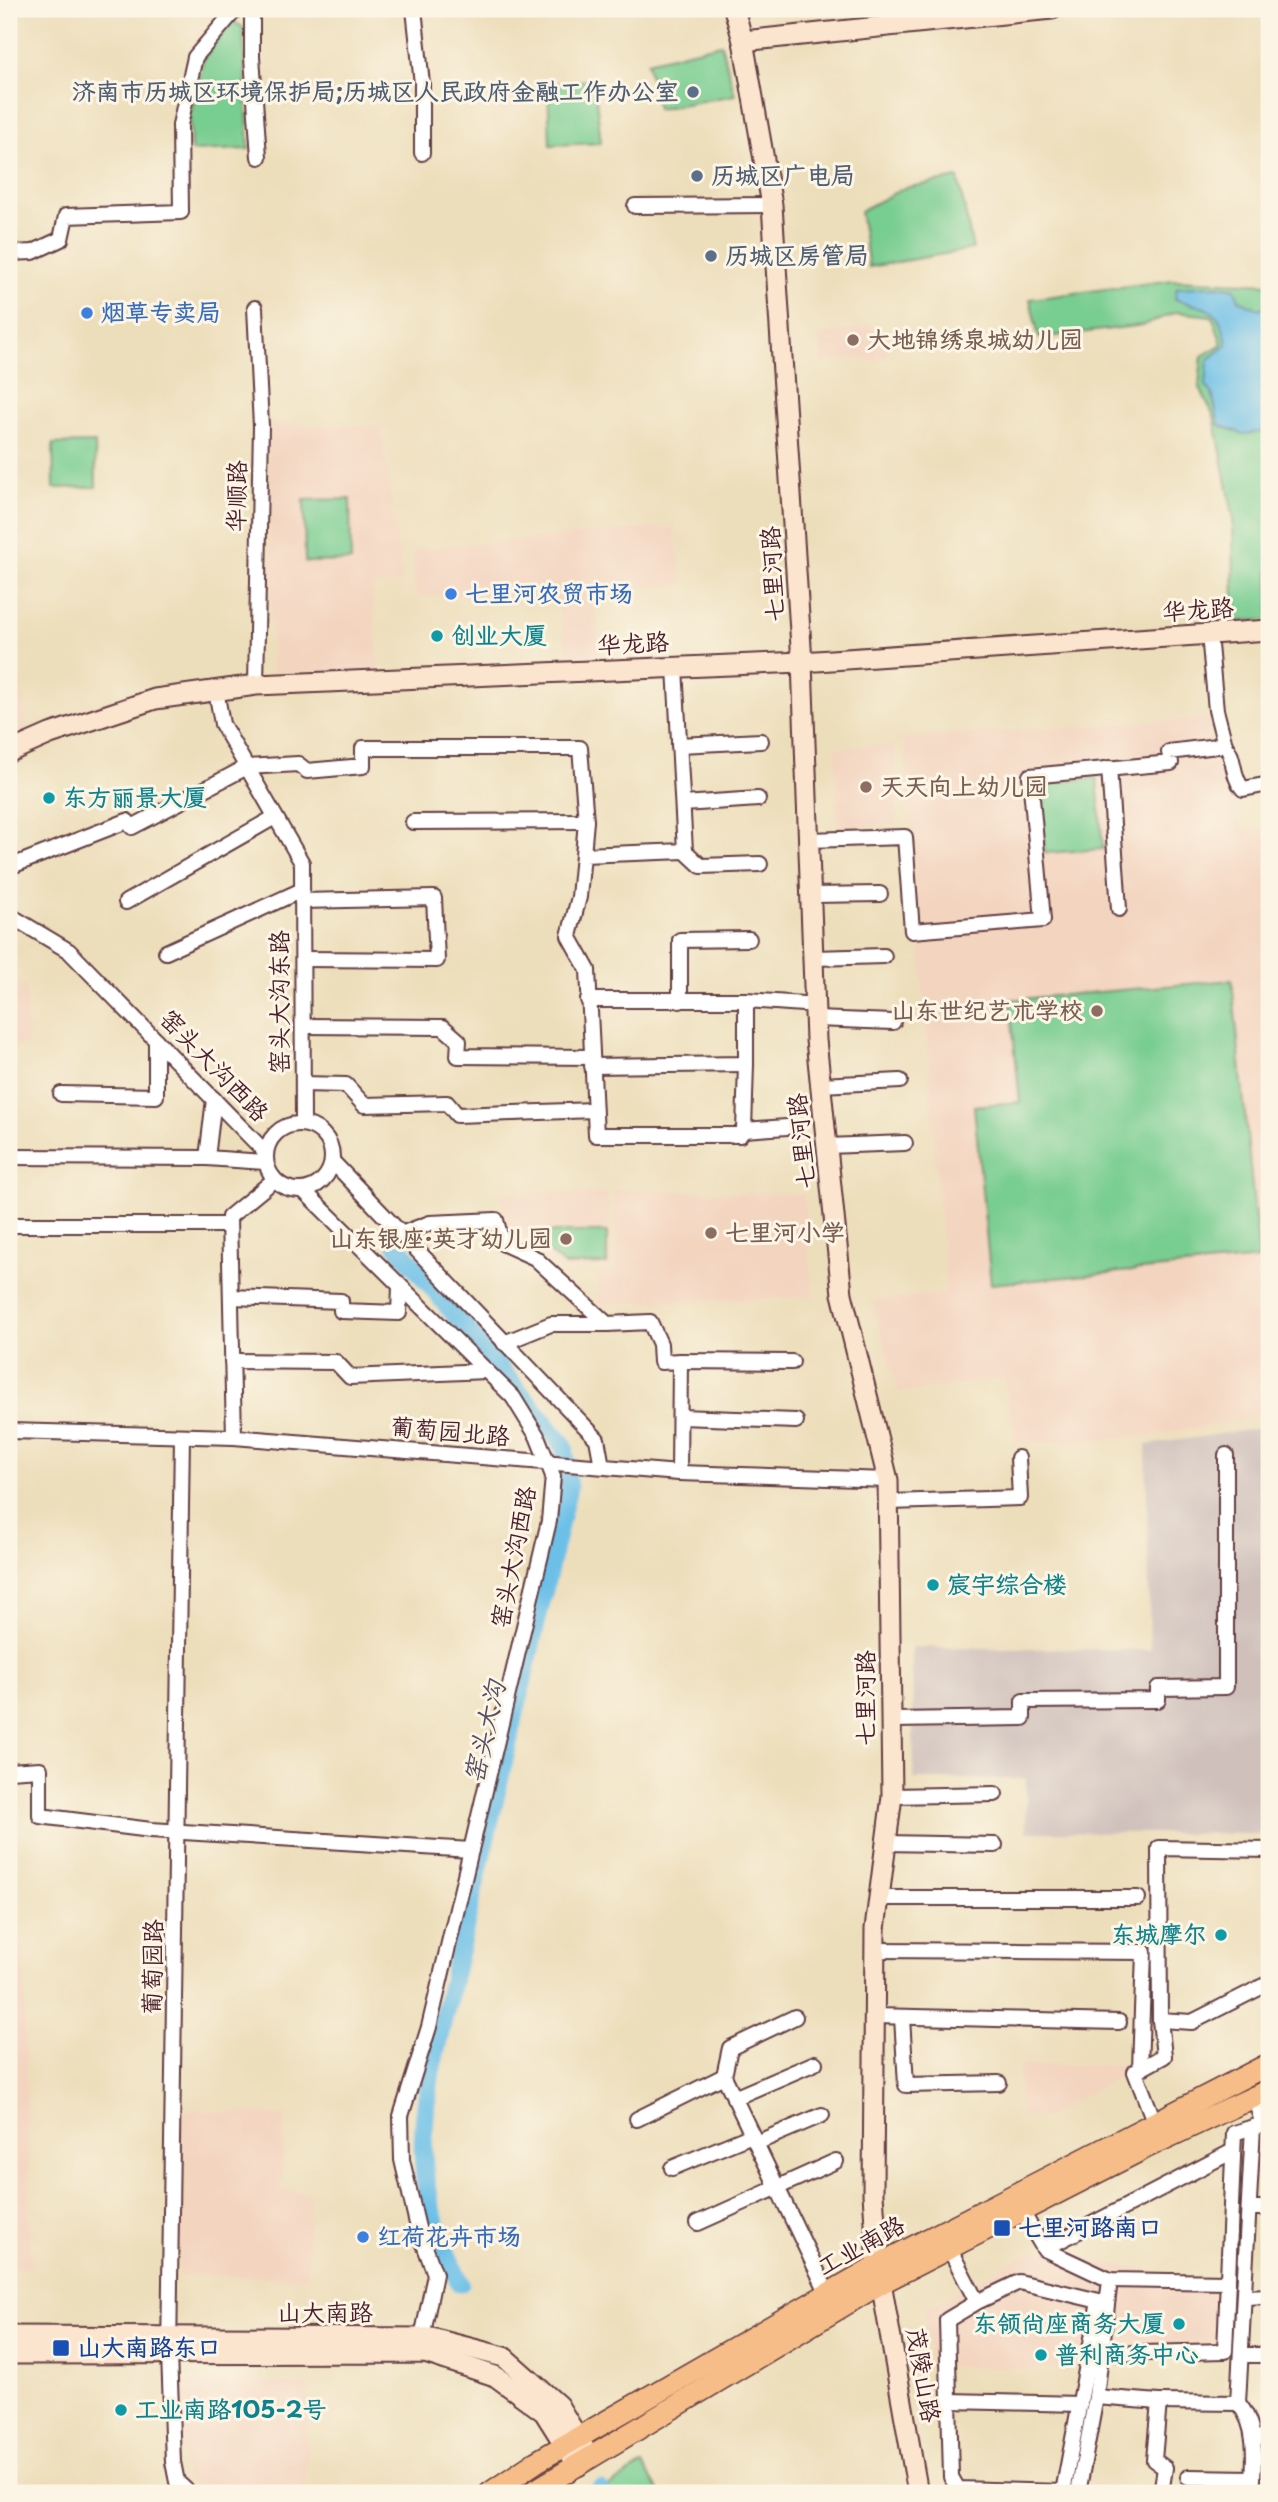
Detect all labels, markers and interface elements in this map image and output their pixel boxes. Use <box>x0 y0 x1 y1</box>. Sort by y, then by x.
place label: 济南市历城区环境保护局;历城区人民政府金融工作办公室 <box>72 72 679 108</box>
marker: 济南市历城区环境保护局;历城区人民政府金融工作办公室 <box>685 84 701 100</box>
place label: 历城区广电局 <box>711 156 855 192</box>
marker: 历城区广电局 <box>689 168 705 184</box>
place label: 历城区房管局 <box>725 236 869 272</box>
marker: 历城区房管局 <box>703 248 719 264</box>
place label: 烟草专卖局 <box>101 293 221 329</box>
marker: 烟草专卖局 <box>79 305 95 321</box>
place label: 大地锦绣泉城幼儿园 <box>867 320 1083 356</box>
marker: 大地锦绣泉城幼儿园 <box>845 332 861 348</box>
street label: 华顺路 <box>216 460 254 532</box>
street label: 七里河路 <box>751 525 791 623</box>
place label: 七里河农贸市场 <box>465 574 633 610</box>
marker: 七里河农贸市场 <box>443 586 459 602</box>
street label: 华龙路 <box>1161 588 1235 628</box>
place label: 创业大厦 <box>451 616 547 652</box>
street label: 华龙路 <box>596 622 670 662</box>
marker: 创业大厦 <box>429 628 445 644</box>
place label: 天天向上幼儿园 <box>880 767 1048 803</box>
place label: 东方丽景大厦 <box>63 778 207 814</box>
marker: 天天向上幼儿园 <box>858 779 874 795</box>
marker: 东方丽景大厦 <box>41 790 57 806</box>
street label: 窑头大沟东路 <box>260 930 296 1074</box>
place label: 山东世纪艺术学校 <box>891 991 1083 1027</box>
street label: 窑头大沟西路 <box>152 1000 278 1129</box>
marker: 山东世纪艺术学校 <box>1089 1003 1105 1019</box>
street label: 七里河路 <box>777 1092 823 1191</box>
place label: 七里河小学 <box>725 1213 845 1249</box>
place label: 山东银座·英才幼儿园 <box>329 1219 552 1255</box>
marker: 七里河小学 <box>703 1225 719 1241</box>
marker: 山东银座·英才幼儿园 <box>558 1231 574 1247</box>
street label: 葡萄园北路 <box>389 1407 512 1453</box>
street label: 窑头大沟西路 <box>481 1483 543 1631</box>
place label: 宸宇综合楼 <box>947 1565 1067 1601</box>
marker: 宸宇综合楼 <box>925 1577 941 1593</box>
street label: 七里河路 <box>846 1650 882 1746</box>
water label: 窑头大沟 <box>453 1675 515 1787</box>
place label: 东城摩尔 <box>1111 1915 1207 1951</box>
street label: 葡萄园路 <box>132 1919 170 2015</box>
marker: 东城摩尔 <box>1213 1927 1229 1943</box>
street label: 工业南路 <box>809 2205 911 2283</box>
place label: 七里河路南口 <box>1018 2208 1162 2244</box>
place label: 红荷花卉市场 <box>377 2217 521 2253</box>
marker: 七里河路南口 <box>992 2218 1012 2238</box>
marker: 红荷花卉市场 <box>355 2229 371 2245</box>
street label: 山大南路 <box>277 2293 373 2329</box>
place label: 东领尚座商务大厦 <box>973 2304 1165 2340</box>
marker: 东领尚座商务大厦 <box>1171 2316 1187 2332</box>
street label: 茂陵山路 <box>899 2324 951 2425</box>
place label: 山大南路东口 <box>77 2328 221 2364</box>
place label: 普利商务中心 <box>1055 2335 1199 2371</box>
marker: 山大南路东口 <box>51 2338 71 2358</box>
marker: 普利商务中心 <box>1033 2347 1049 2363</box>
place label: 工业南路105-2号 <box>135 2390 327 2426</box>
marker: 工业南路105-2号 <box>113 2402 129 2418</box>

